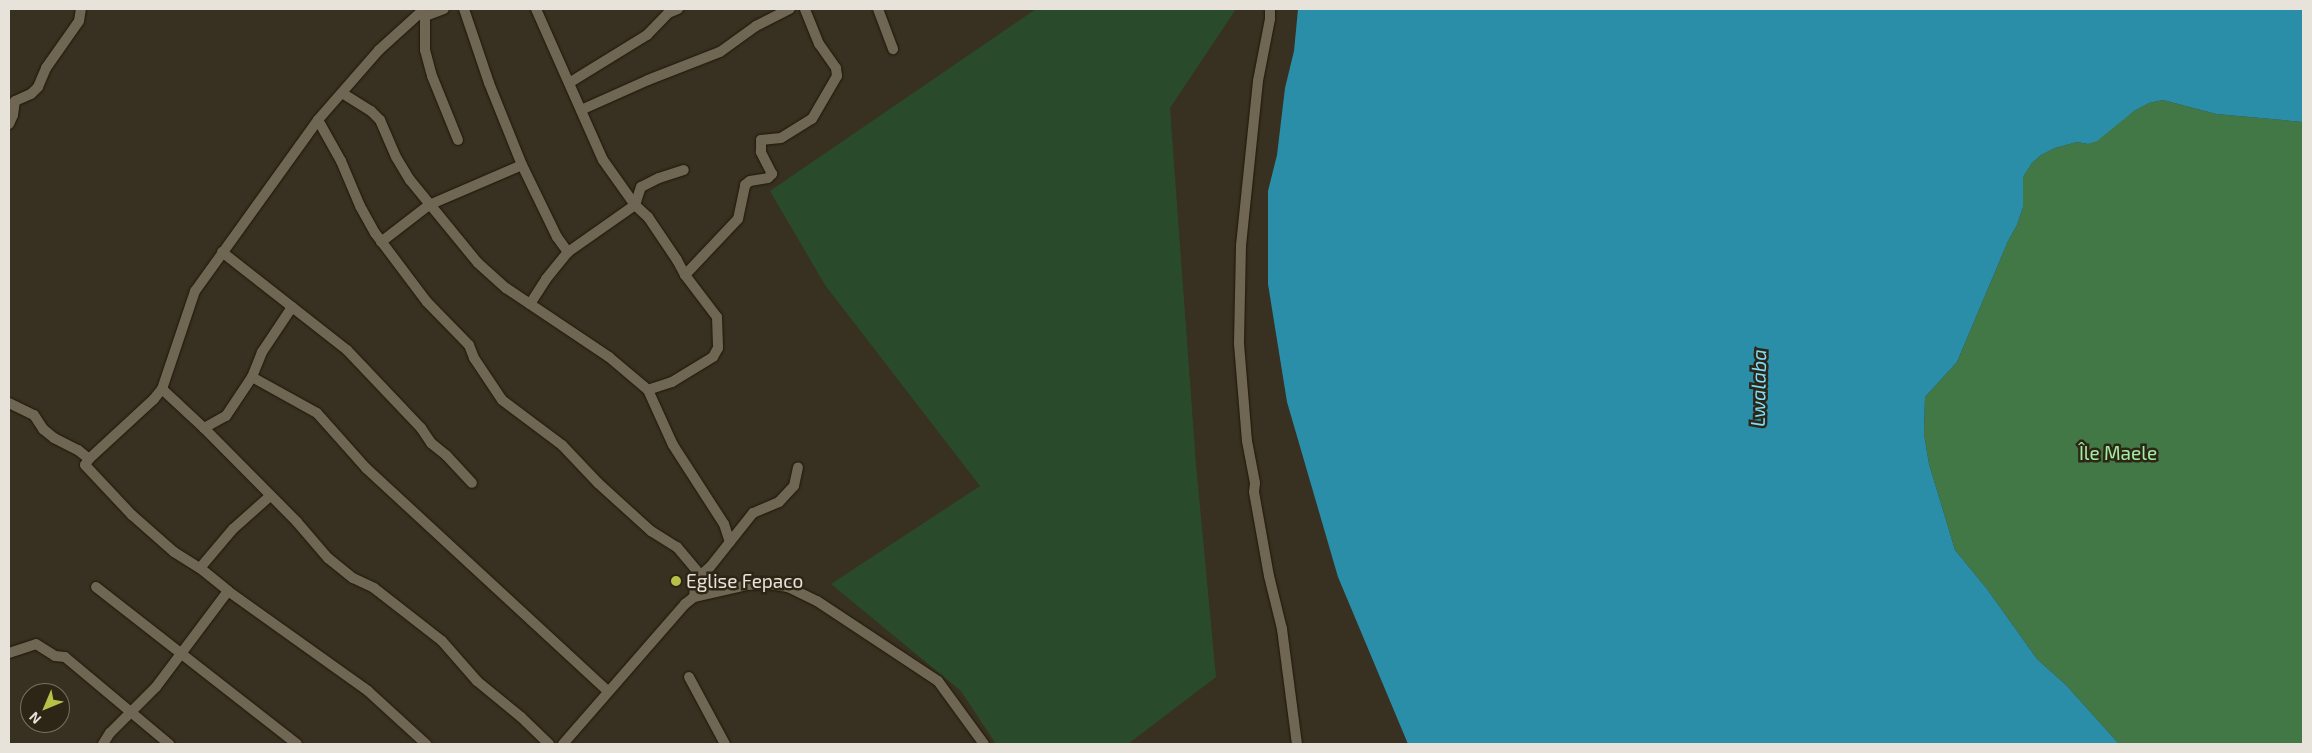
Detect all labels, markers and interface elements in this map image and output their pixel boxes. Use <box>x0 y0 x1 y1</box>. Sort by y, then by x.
water label: Lwalaba <box>1745 349 1771 427</box>
park label: Île Maele <box>2079 442 2157 464</box>
place label: Eglise Fepaco <box>686 570 803 592</box>
marker: Eglise Fepaco <box>670 575 682 587</box>
north arrow <box>20 683 70 733</box>
text: N <box>25 709 44 728</box>

